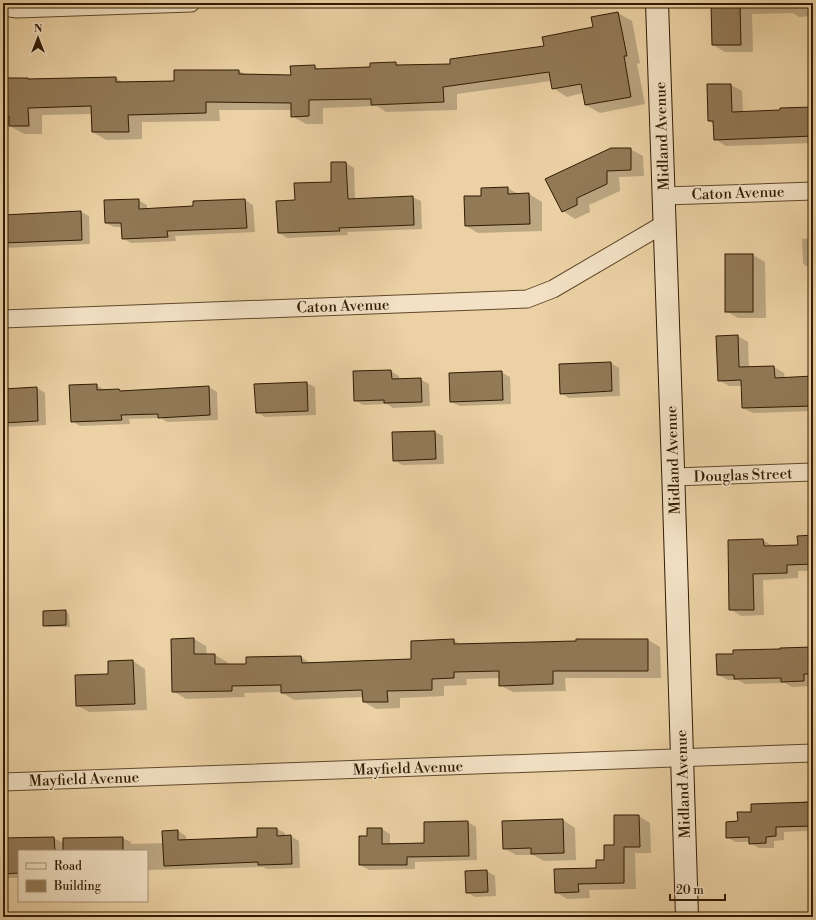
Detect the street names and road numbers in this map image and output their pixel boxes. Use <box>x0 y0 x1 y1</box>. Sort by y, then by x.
street label: Midland Avenue <box>651 81 674 191</box>
street label: Caton Avenue <box>691 182 785 205</box>
street label: Caton Avenue <box>296 295 390 318</box>
street label: Midland Avenue <box>662 405 685 515</box>
street label: Douglas Street <box>693 464 793 487</box>
street label: Midland Avenue <box>672 729 695 839</box>
street label: Mayfield Avenue <box>353 757 463 780</box>
street label: Mayfield Avenue <box>29 768 139 791</box>

